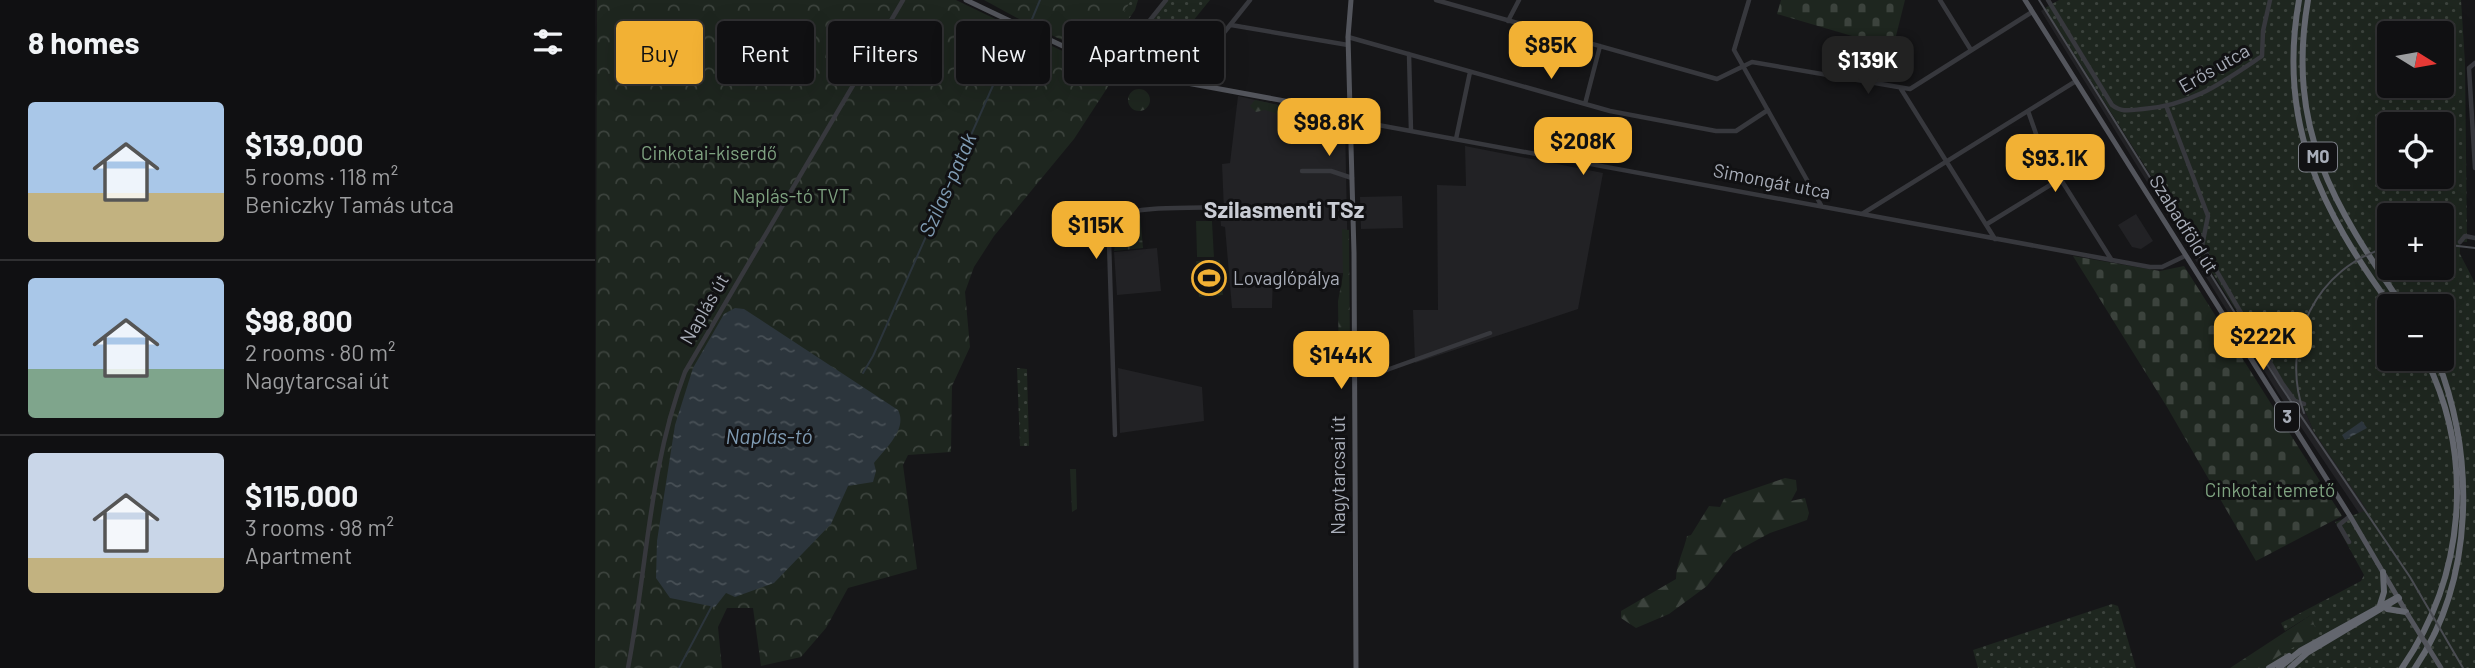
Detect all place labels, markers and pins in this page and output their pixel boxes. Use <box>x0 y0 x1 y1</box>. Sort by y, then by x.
pin: $85K <box>1510 22 1592 81</box>
pin: $139K <box>1819 36 1917 96</box>
pin: $98.8K <box>1272 99 1386 158</box>
pin: $208K <box>1534 118 1632 177</box>
pin: $93.1K <box>1998 134 2112 194</box>
pin: $115K <box>1047 202 1145 261</box>
sports icon: Lovaglópálya <box>1190 259 1228 297</box>
place label: Lovaglópálya <box>1233 266 1340 289</box>
pin: $222K <box>2214 312 2312 372</box>
pin: $144K <box>1292 332 1390 391</box>

